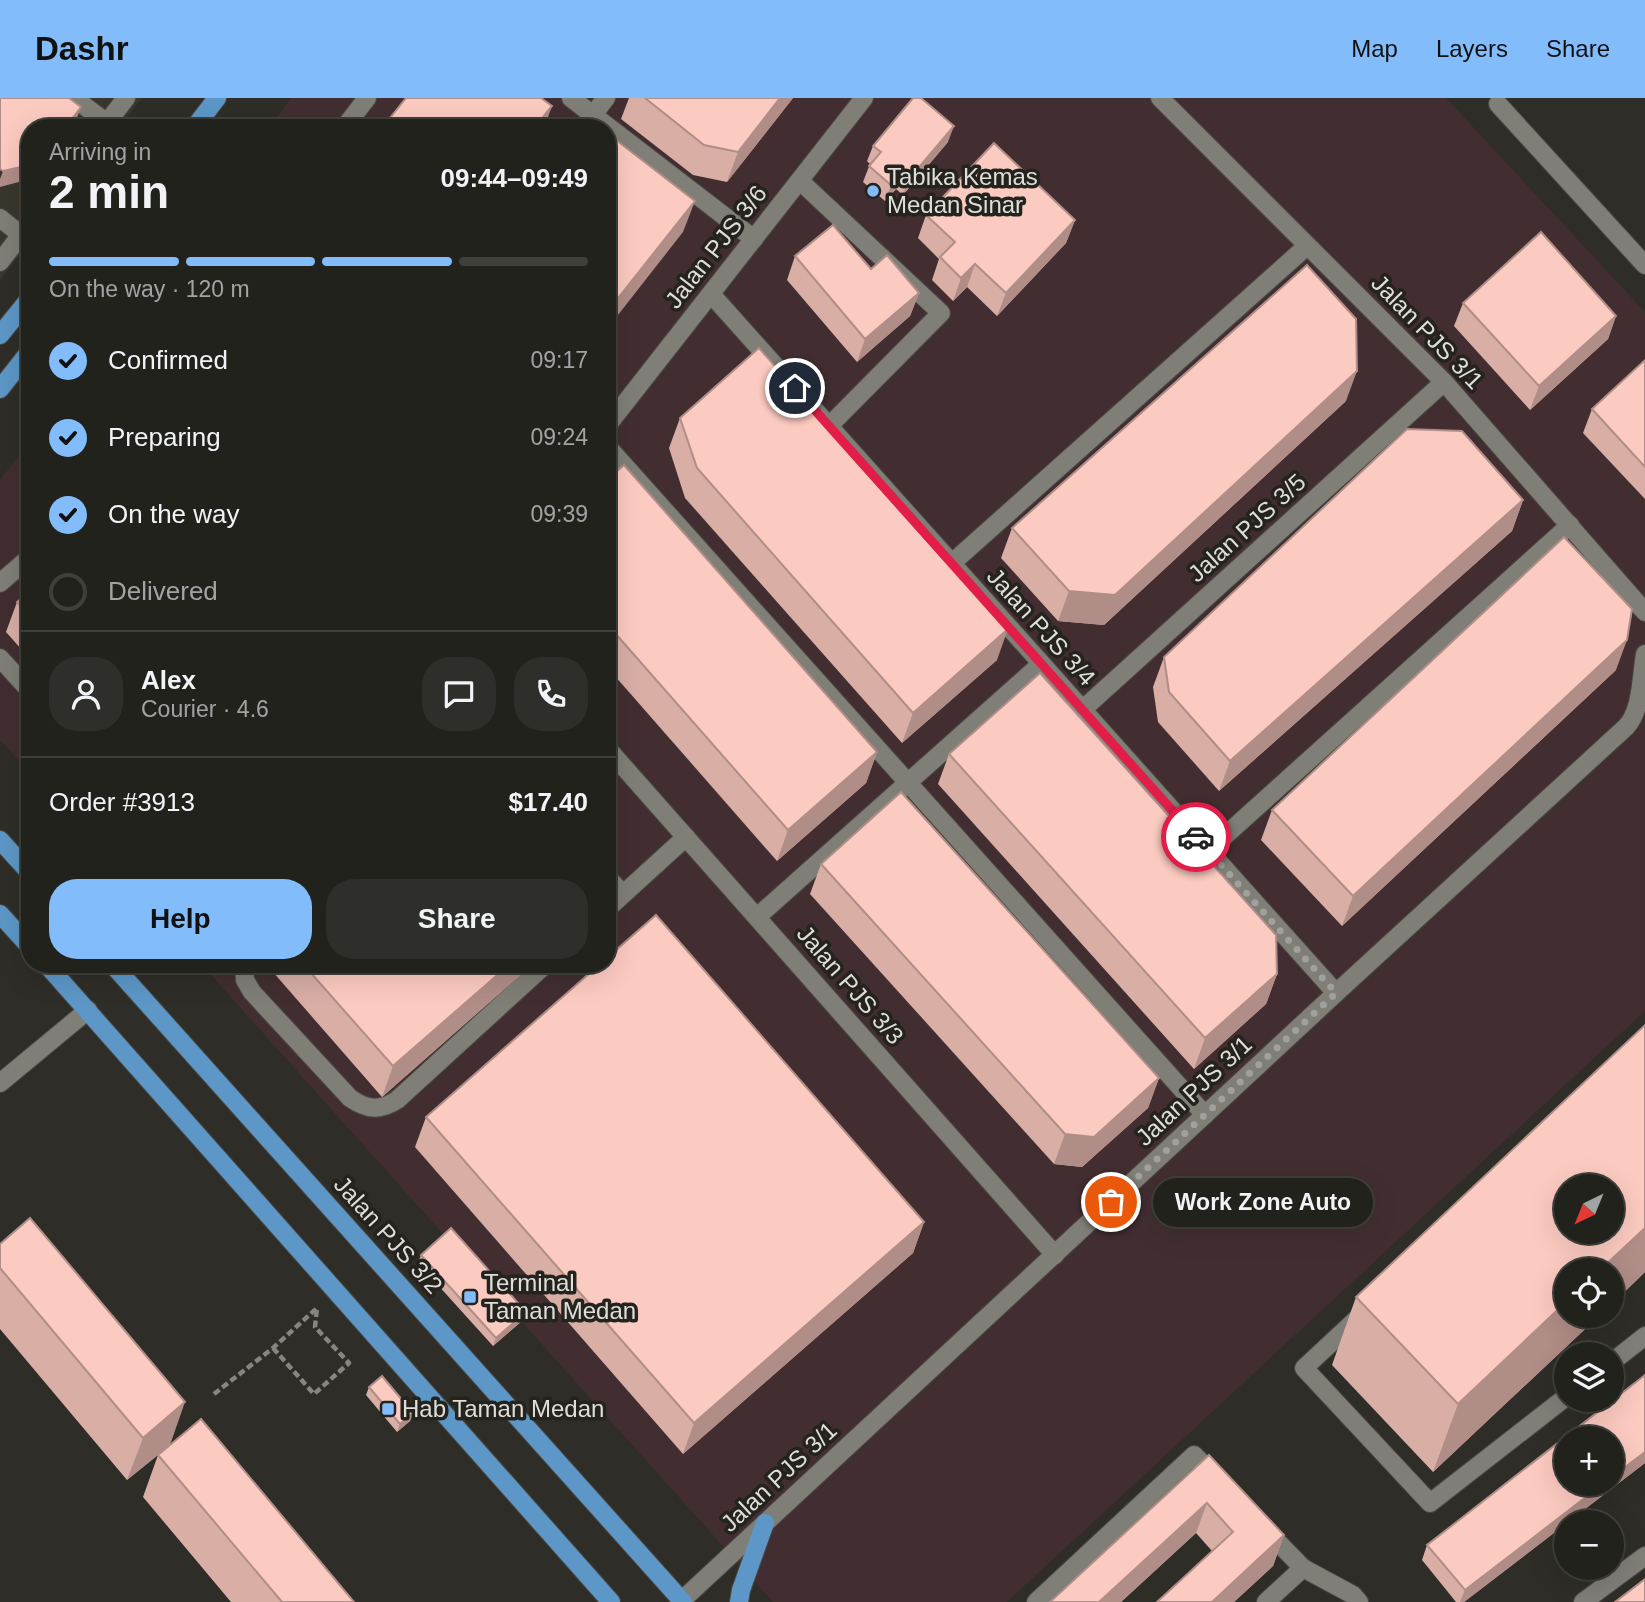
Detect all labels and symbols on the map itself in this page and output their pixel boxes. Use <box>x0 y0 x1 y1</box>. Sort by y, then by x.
place label: Tabika Kemas Medan Sinar <box>887 163 1038 218</box>
street label: Jalan PJS 3/6 <box>659 180 772 313</box>
marker: Tabika Kemas Medan Sinar <box>865 183 881 199</box>
street label: Jalan PJS 3/1 <box>1366 269 1489 394</box>
pin <box>765 358 825 418</box>
street label: Jalan PJS 3/5 <box>1183 468 1311 587</box>
street label: Jalan PJS 3/4 <box>982 563 1101 691</box>
courier <box>1161 802 1231 872</box>
street label: Jalan PJS 3/3 <box>792 920 909 1049</box>
street label: Jalan PJS 3/1 <box>1130 1030 1257 1151</box>
street label: Jalan PJS 3/2 <box>329 1171 448 1299</box>
pin <box>1081 1172 1141 1232</box>
north arrow <box>1554 1174 1624 1244</box>
callout: Work Zone Auto <box>1153 1178 1374 1226</box>
place label: Terminal Taman Medan <box>484 1269 636 1324</box>
marker: Terminal Taman Medan <box>462 1289 478 1305</box>
place label: Hab Taman Medan <box>402 1395 604 1422</box>
marker: Hab Taman Medan <box>380 1401 396 1417</box>
street label: Jalan PJS 3/1 <box>715 1416 842 1537</box>

